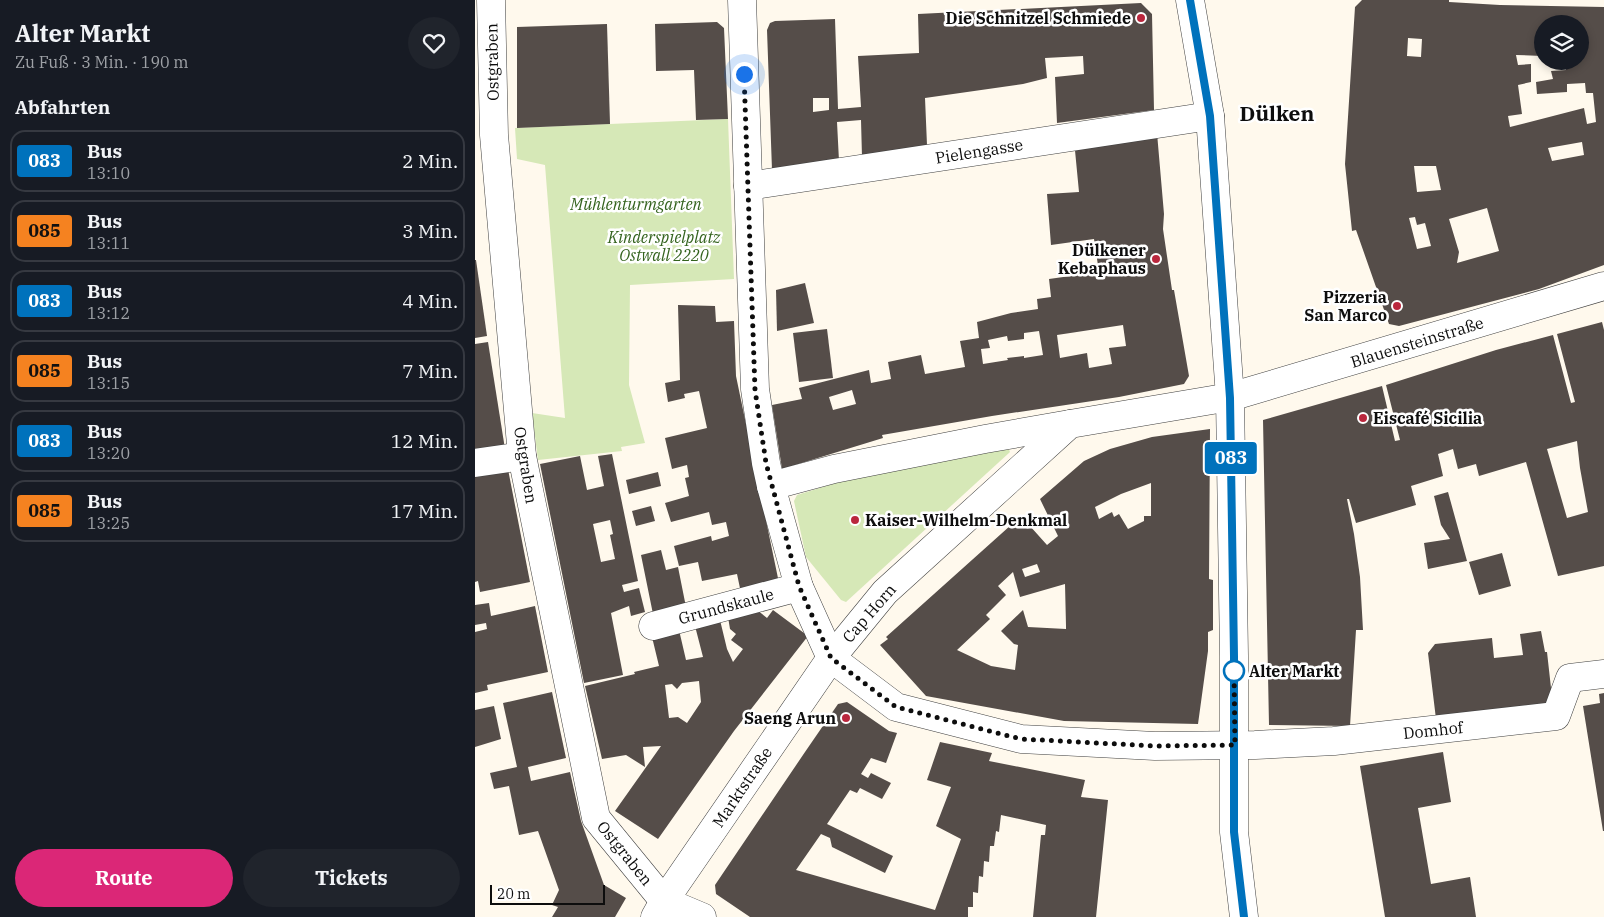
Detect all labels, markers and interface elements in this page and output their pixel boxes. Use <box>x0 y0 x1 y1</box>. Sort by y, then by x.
place label: Die Schnitzel Schmiede <box>946 8 1131 28</box>
marker: Die Schnitzel Schmiede <box>1135 12 1147 24</box>
map controls <box>1534 15 1589 70</box>
button: layers <box>1534 15 1589 70</box>
text: Alter Markt <box>15 17 150 49</box>
button: heart <box>408 17 460 69</box>
street label: Ostgraben <box>481 23 503 101</box>
text: Zu Fuß · 3 Min. · 190 m <box>15 52 189 72</box>
your location <box>732 62 757 87</box>
text: Abfahrten <box>15 95 110 119</box>
district label: Dülken <box>1240 99 1314 127</box>
street label: Pielengasse <box>934 134 1024 168</box>
text: Bus <box>87 139 122 163</box>
text: 083 <box>28 149 61 172</box>
text: 2 Min. <box>402 149 458 173</box>
text: 13:10 <box>87 163 130 183</box>
park label: Mühlenturmgarten <box>569 194 702 214</box>
text: Bus <box>87 209 122 233</box>
text: 085 <box>28 219 61 242</box>
text: 3 Min. <box>402 219 458 243</box>
park label: Kinderspielplatz Ostwall 2220 <box>607 227 721 265</box>
text: 13:11 <box>87 233 130 253</box>
place label: Dülkener Kebaphaus <box>1058 240 1146 278</box>
marker: Dülkener Kebaphaus <box>1150 253 1162 265</box>
text: Bus <box>87 279 122 303</box>
place label: Pizzeria San Marco <box>1304 287 1387 325</box>
text: 083 <box>28 289 61 312</box>
text: 4 Min. <box>402 289 458 313</box>
marker: Pizzeria San Marco <box>1391 300 1403 312</box>
text: 13:12 <box>87 303 130 323</box>
street label: Blauensteinstraße <box>1348 312 1486 372</box>
text: Bus <box>87 349 122 373</box>
text: 085 <box>28 359 61 382</box>
text: 7 Min. <box>402 359 458 383</box>
text: 13:15 <box>87 373 130 393</box>
place label: Eiscafé Sicilia <box>1373 408 1482 428</box>
marker: Eiscafé Sicilia <box>1357 412 1369 424</box>
text: Bus <box>87 419 122 443</box>
street label: Ostgraben <box>510 425 542 505</box>
text: 083 <box>28 429 61 452</box>
text: 12 Min. <box>391 429 458 453</box>
line badge: 083 <box>1202 442 1260 474</box>
text: 13:20 <box>87 443 130 463</box>
text: 083 <box>1215 446 1247 469</box>
text: Bus <box>87 489 122 513</box>
text: 085 <box>28 499 61 522</box>
text: 17 Min. <box>391 499 458 523</box>
place label: Kaiser-Wilhelm-Denkmal <box>865 510 1067 530</box>
text: 13:25 <box>87 513 130 533</box>
marker: Kaiser-Wilhelm-Denkmal <box>849 514 861 526</box>
street label: Cap Horn <box>838 579 900 647</box>
street label: Grundskaule <box>676 584 776 628</box>
marker: Alter Markt <box>1223 660 1245 682</box>
place label: Alter Markt <box>1249 661 1339 681</box>
place label: Saeng Arun <box>744 708 836 728</box>
marker: Saeng Arun <box>840 712 852 724</box>
street label: Domhof <box>1402 717 1465 743</box>
street label: Marktstraße <box>708 743 776 831</box>
street label: Ostgraben <box>593 817 657 889</box>
button: Route <box>15 849 233 907</box>
button: Tickets <box>243 849 460 907</box>
scale bar <box>490 882 605 905</box>
text: 20 m <box>497 885 530 903</box>

